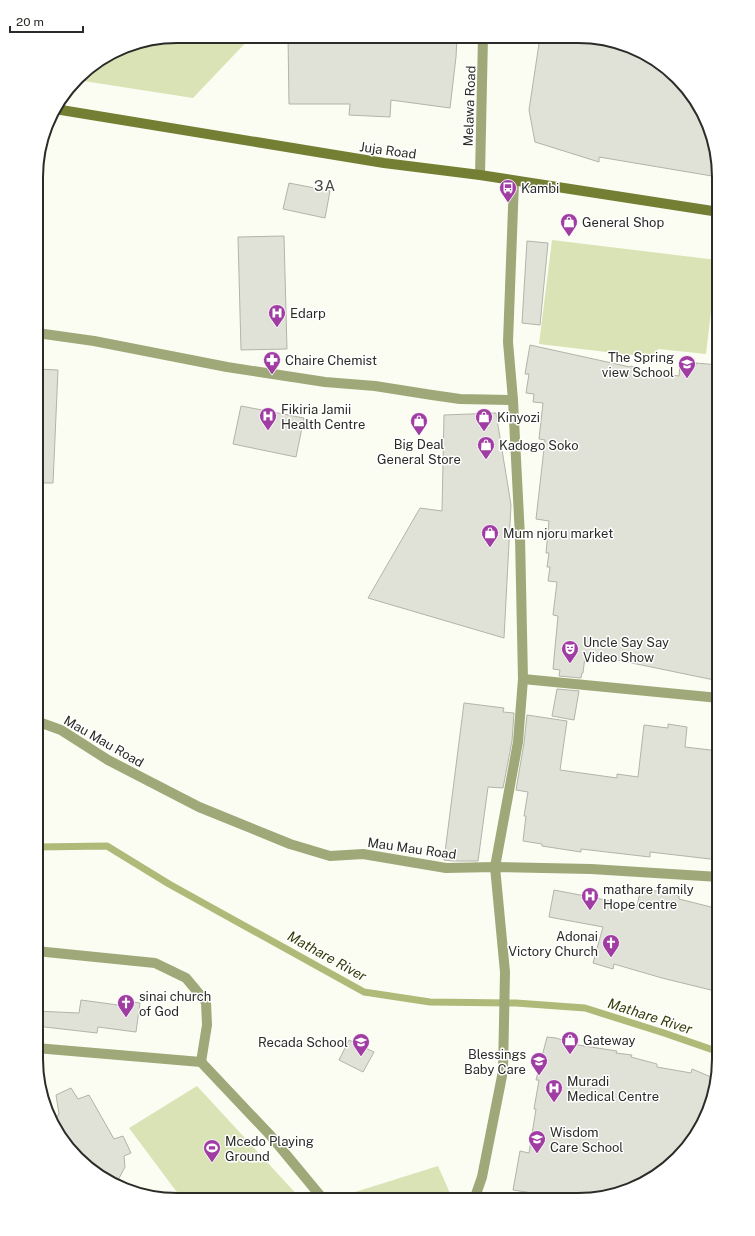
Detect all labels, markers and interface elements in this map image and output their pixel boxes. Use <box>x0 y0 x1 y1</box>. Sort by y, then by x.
scale bar <box>10 8 83 34</box>
text: 20 m <box>16 15 44 29</box>
street label: Melawa Road <box>461 65 478 147</box>
street label: Juja Road <box>359 139 417 162</box>
district label: 3A <box>314 177 336 194</box>
bus stop icon: Kambi <box>498 178 518 203</box>
place label: Kambi <box>521 181 559 196</box>
shop icon: General Shop <box>559 212 579 237</box>
place label: General Shop <box>582 215 664 230</box>
hospital icon: Edarp <box>267 303 287 328</box>
place label: Edarp <box>290 306 326 321</box>
pharmacy icon: Chaire Chemist <box>262 350 282 375</box>
place label: The Spring view School <box>602 350 674 380</box>
place label: Chaire Chemist <box>285 353 377 368</box>
school or university icon: The Spring view School <box>677 354 697 379</box>
place label: Fikiria Jamii Health Centre <box>281 402 365 432</box>
hospital icon: Fikiria Jamii Health Centre <box>258 406 278 431</box>
shop icon: Kinyozi <box>474 407 494 432</box>
place label: Kinyozi <box>497 410 540 425</box>
shop icon: Big Deal General Store <box>409 411 429 436</box>
shop icon: Kadogo Soko <box>476 435 496 460</box>
place label: Big Deal General Store <box>377 437 461 467</box>
place label: Kadogo Soko <box>499 438 579 453</box>
shop icon: Mum njoru market <box>480 523 500 548</box>
place label: Mum njoru market <box>503 526 613 541</box>
place label: Uncle Say Say Video Show <box>583 635 669 665</box>
theatre icon: Uncle Say Say Video Show <box>560 639 580 664</box>
street label: Mau Mau Road <box>61 713 146 770</box>
street label: Mau Mau Road <box>367 835 457 862</box>
place label: mathare family Hope centre <box>603 882 694 912</box>
hospital icon: mathare family Hope centre <box>580 886 600 911</box>
water label: Mathare River <box>285 928 370 985</box>
place label: Adonai Victory Church <box>508 929 598 959</box>
church icon: Adonai Victory Church <box>601 933 621 958</box>
place label: sinai church of God <box>139 989 211 1019</box>
church icon: sinai church of God <box>116 993 136 1018</box>
water label: Mathare River <box>606 995 695 1037</box>
shop icon: Gateway <box>560 1030 580 1055</box>
school or university icon: Recada School <box>351 1032 371 1057</box>
place label: Gateway <box>583 1033 636 1048</box>
place label: Recada School <box>258 1035 348 1050</box>
place label: Blessings Baby Care <box>464 1047 526 1077</box>
school or university icon: Blessings Baby Care <box>529 1051 549 1076</box>
place label: Muradi Medical Centre <box>567 1074 659 1104</box>
hospital icon: Muradi Medical Centre <box>544 1078 564 1103</box>
place label: Wisdom Care School <box>550 1125 623 1155</box>
school or university icon: Wisdom Care School <box>527 1129 547 1154</box>
place label: Mcedo Playing Ground <box>225 1134 314 1164</box>
sports icon: Mcedo Playing Ground <box>202 1138 222 1163</box>

